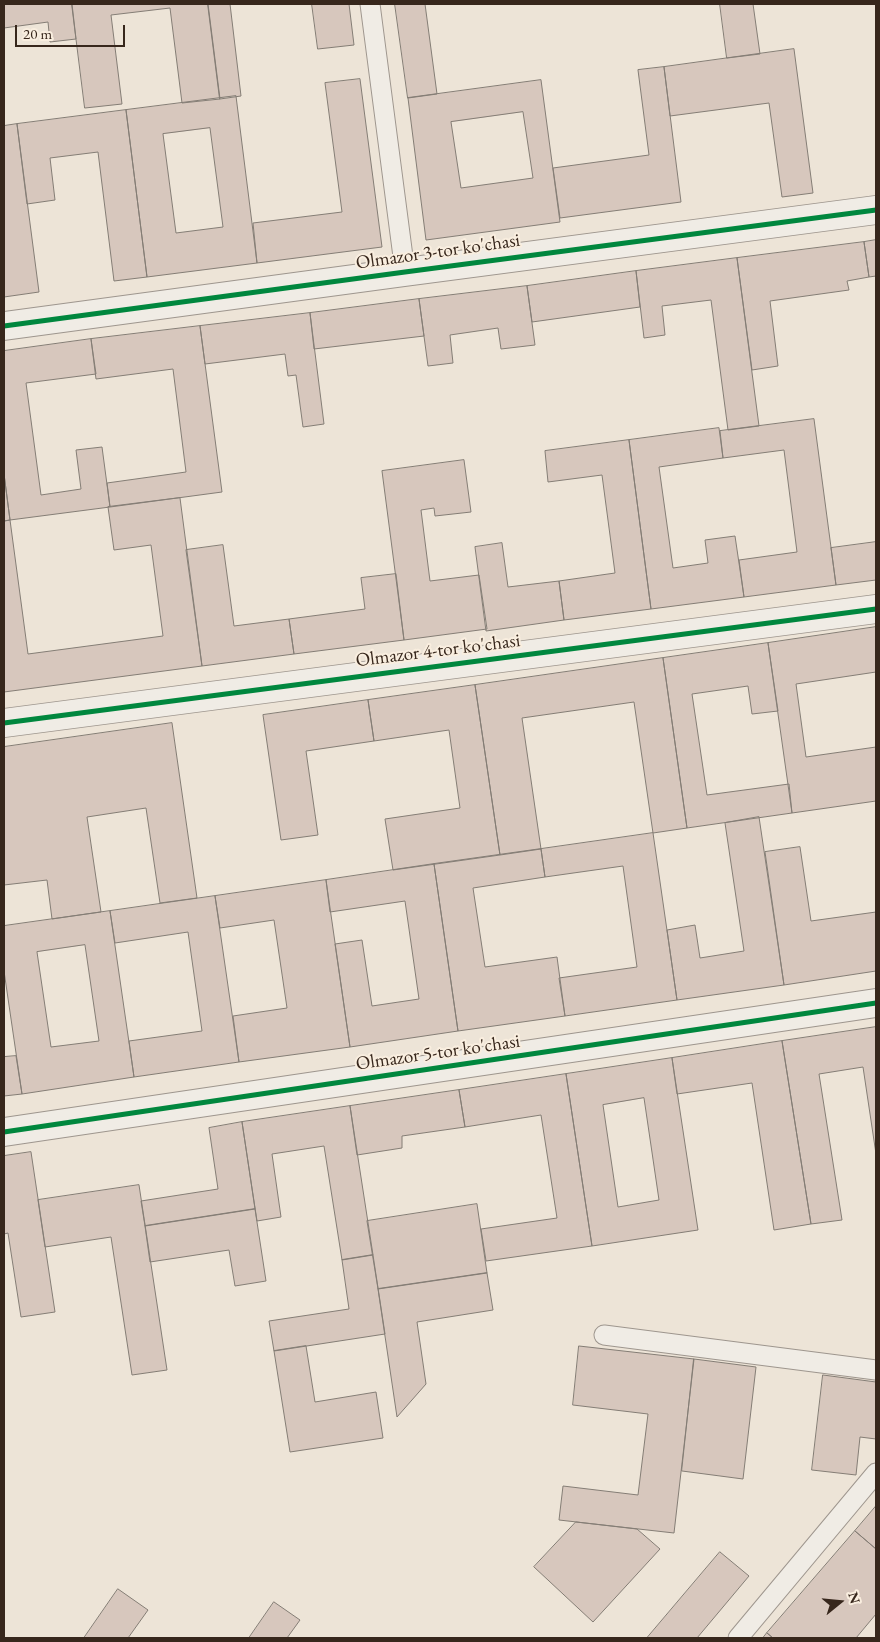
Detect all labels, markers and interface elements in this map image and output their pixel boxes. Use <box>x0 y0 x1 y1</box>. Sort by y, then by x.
scale bar <box>18 15 128 47</box>
text: 20 m <box>23 24 52 43</box>
street label: Olmazor 3-tor ko'chasi <box>354 229 522 275</box>
street label: Olmazor 4-tor ko'chasi <box>354 630 522 672</box>
street label: Olmazor 5-tor ko'chasi <box>354 1030 522 1076</box>
north arrow <box>815 1577 865 1627</box>
text: N <box>844 1590 865 1606</box>

